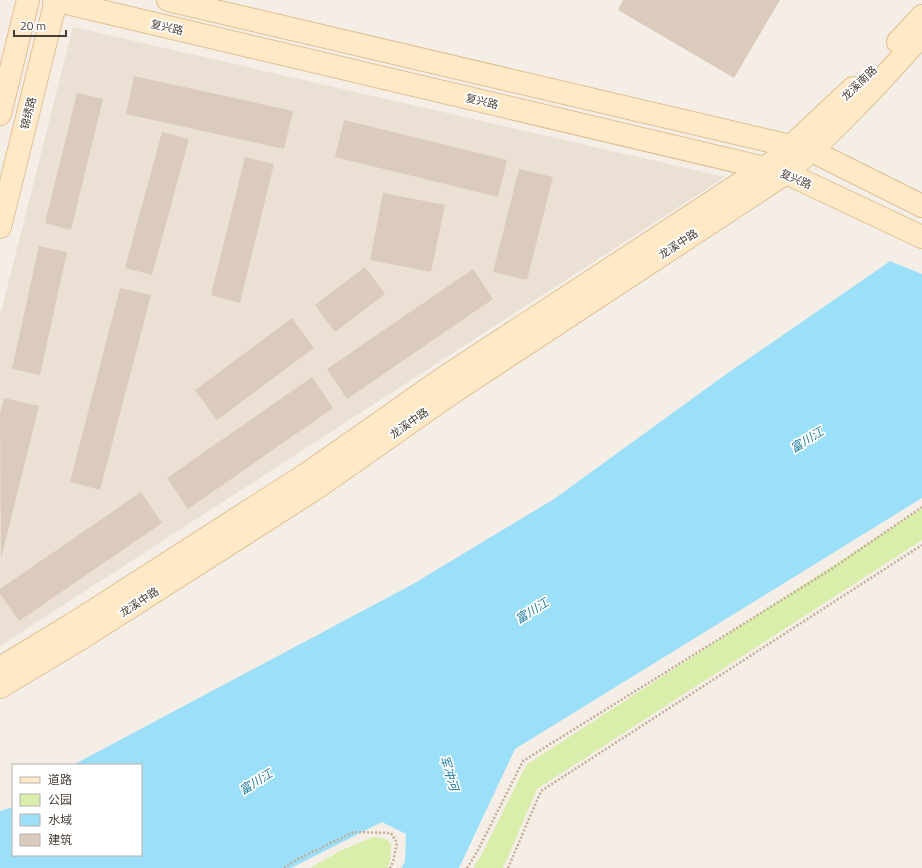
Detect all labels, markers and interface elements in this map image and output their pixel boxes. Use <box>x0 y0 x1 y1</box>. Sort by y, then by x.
scale bar <box>14 12 66 38</box>
street label: 复兴路 <box>149 15 185 39</box>
text: 20 m <box>20 16 46 35</box>
street label: 龙溪南路 <box>838 62 880 104</box>
street label: 复兴路 <box>464 89 500 113</box>
street label: 锦绣路 <box>16 95 40 131</box>
street label: 复兴路 <box>778 165 814 193</box>
street label: 龙溪中路 <box>655 225 701 263</box>
street label: 龙溪中路 <box>386 404 432 442</box>
water label: 富川江 <box>786 421 829 457</box>
street label: 龙溪中路 <box>116 583 162 621</box>
water label: 富川江 <box>511 592 554 628</box>
water label: 军冲河 <box>435 753 464 795</box>
water label: 富川江 <box>235 763 278 799</box>
legend <box>12 764 142 856</box>
text: 道路 <box>48 770 72 789</box>
text: 公园 <box>48 790 72 809</box>
text: 水域 <box>48 810 72 829</box>
text: 建筑 <box>48 830 72 849</box>

